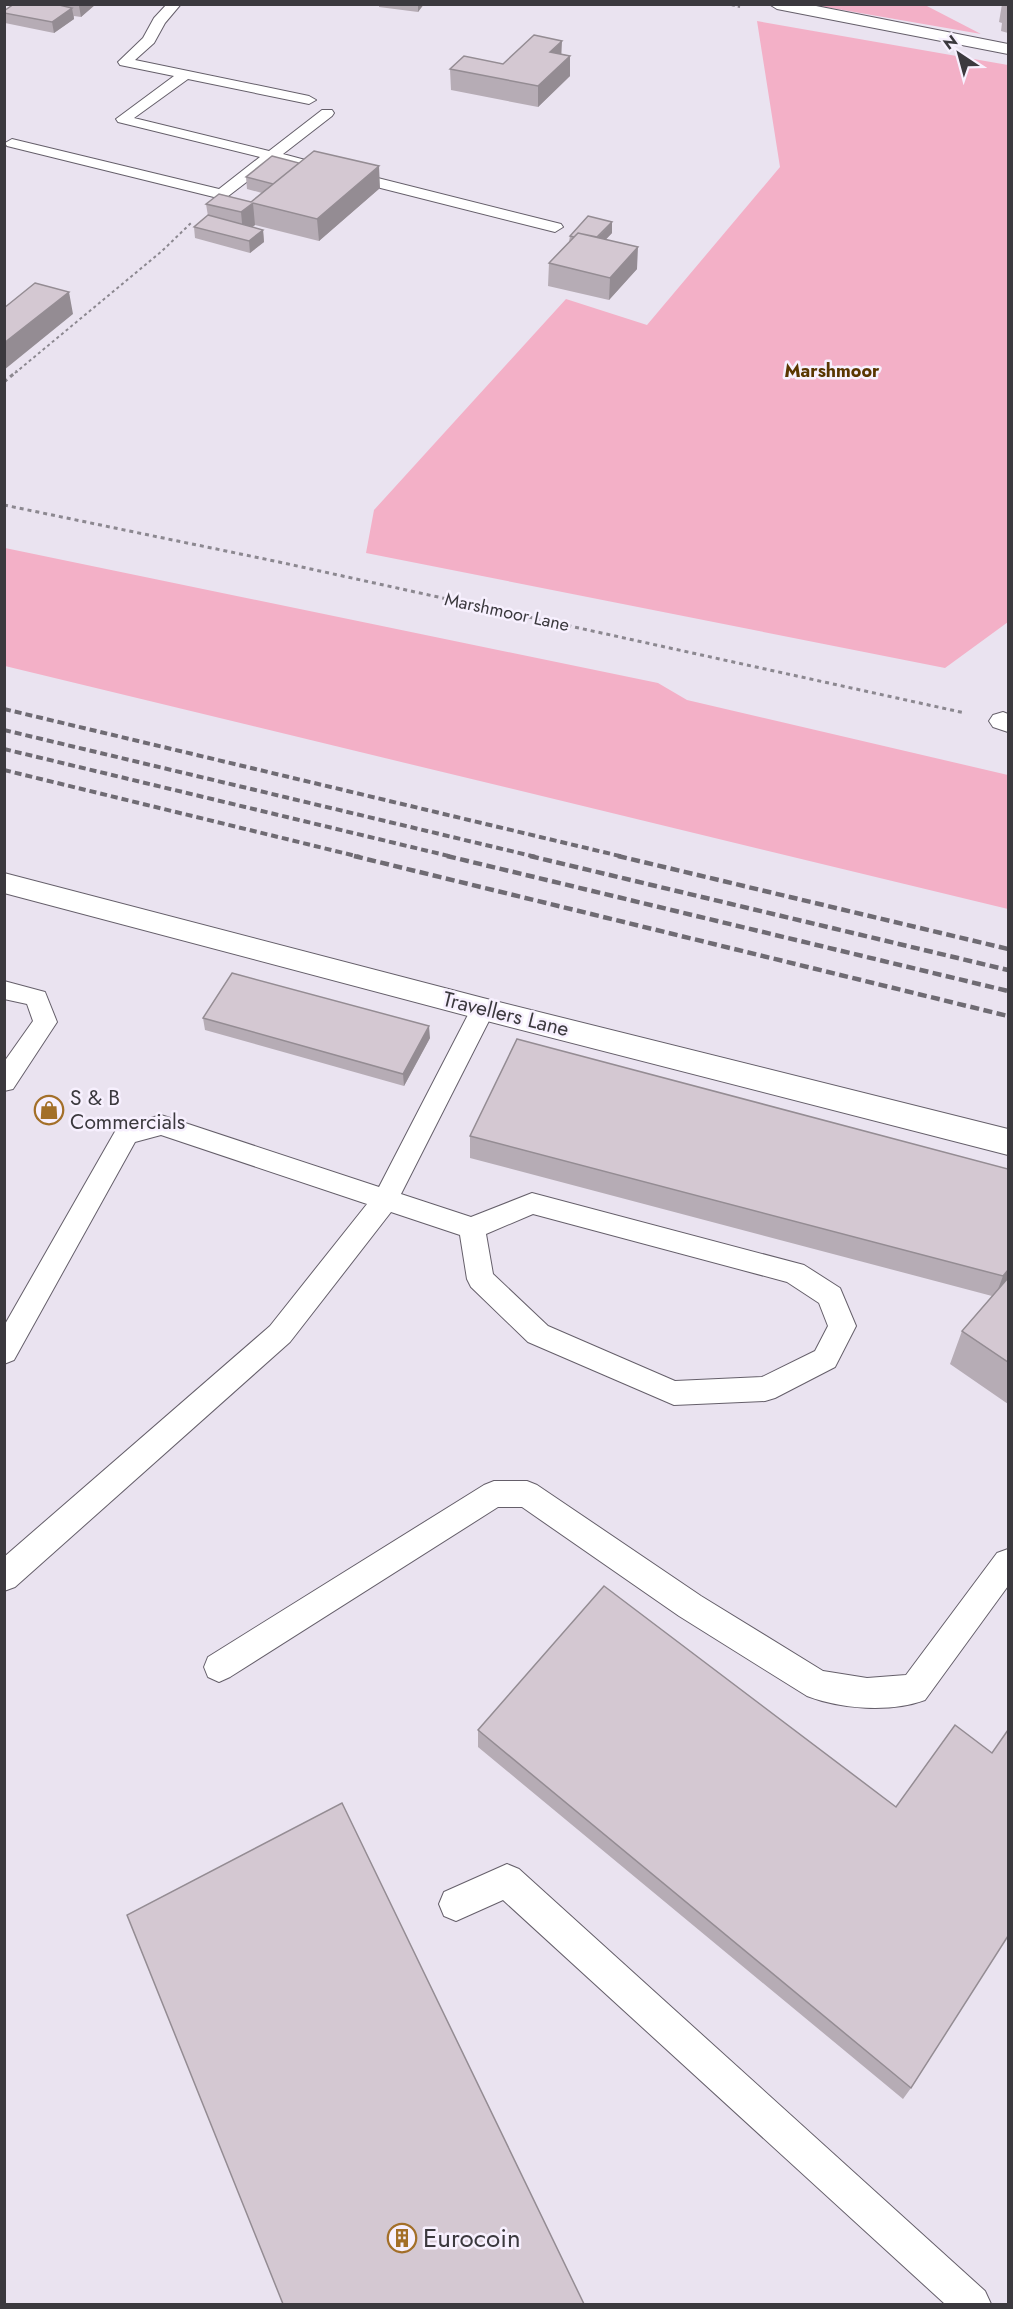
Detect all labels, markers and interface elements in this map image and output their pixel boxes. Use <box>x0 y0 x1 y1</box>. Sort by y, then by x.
north arrow <box>929 24 989 84</box>
text: N <box>939 29 962 55</box>
district label: Marshmoor <box>785 358 880 384</box>
street label: Marshmoor Lane <box>442 586 572 638</box>
street label: Travellers Lane <box>440 984 572 1044</box>
place label: S & B Commercials <box>70 1083 185 1137</box>
shop icon: S & B Commercials <box>33 1094 65 1126</box>
place label: Eurocoin <box>423 2219 521 2257</box>
building icon: Eurocoin <box>386 2222 418 2254</box>

